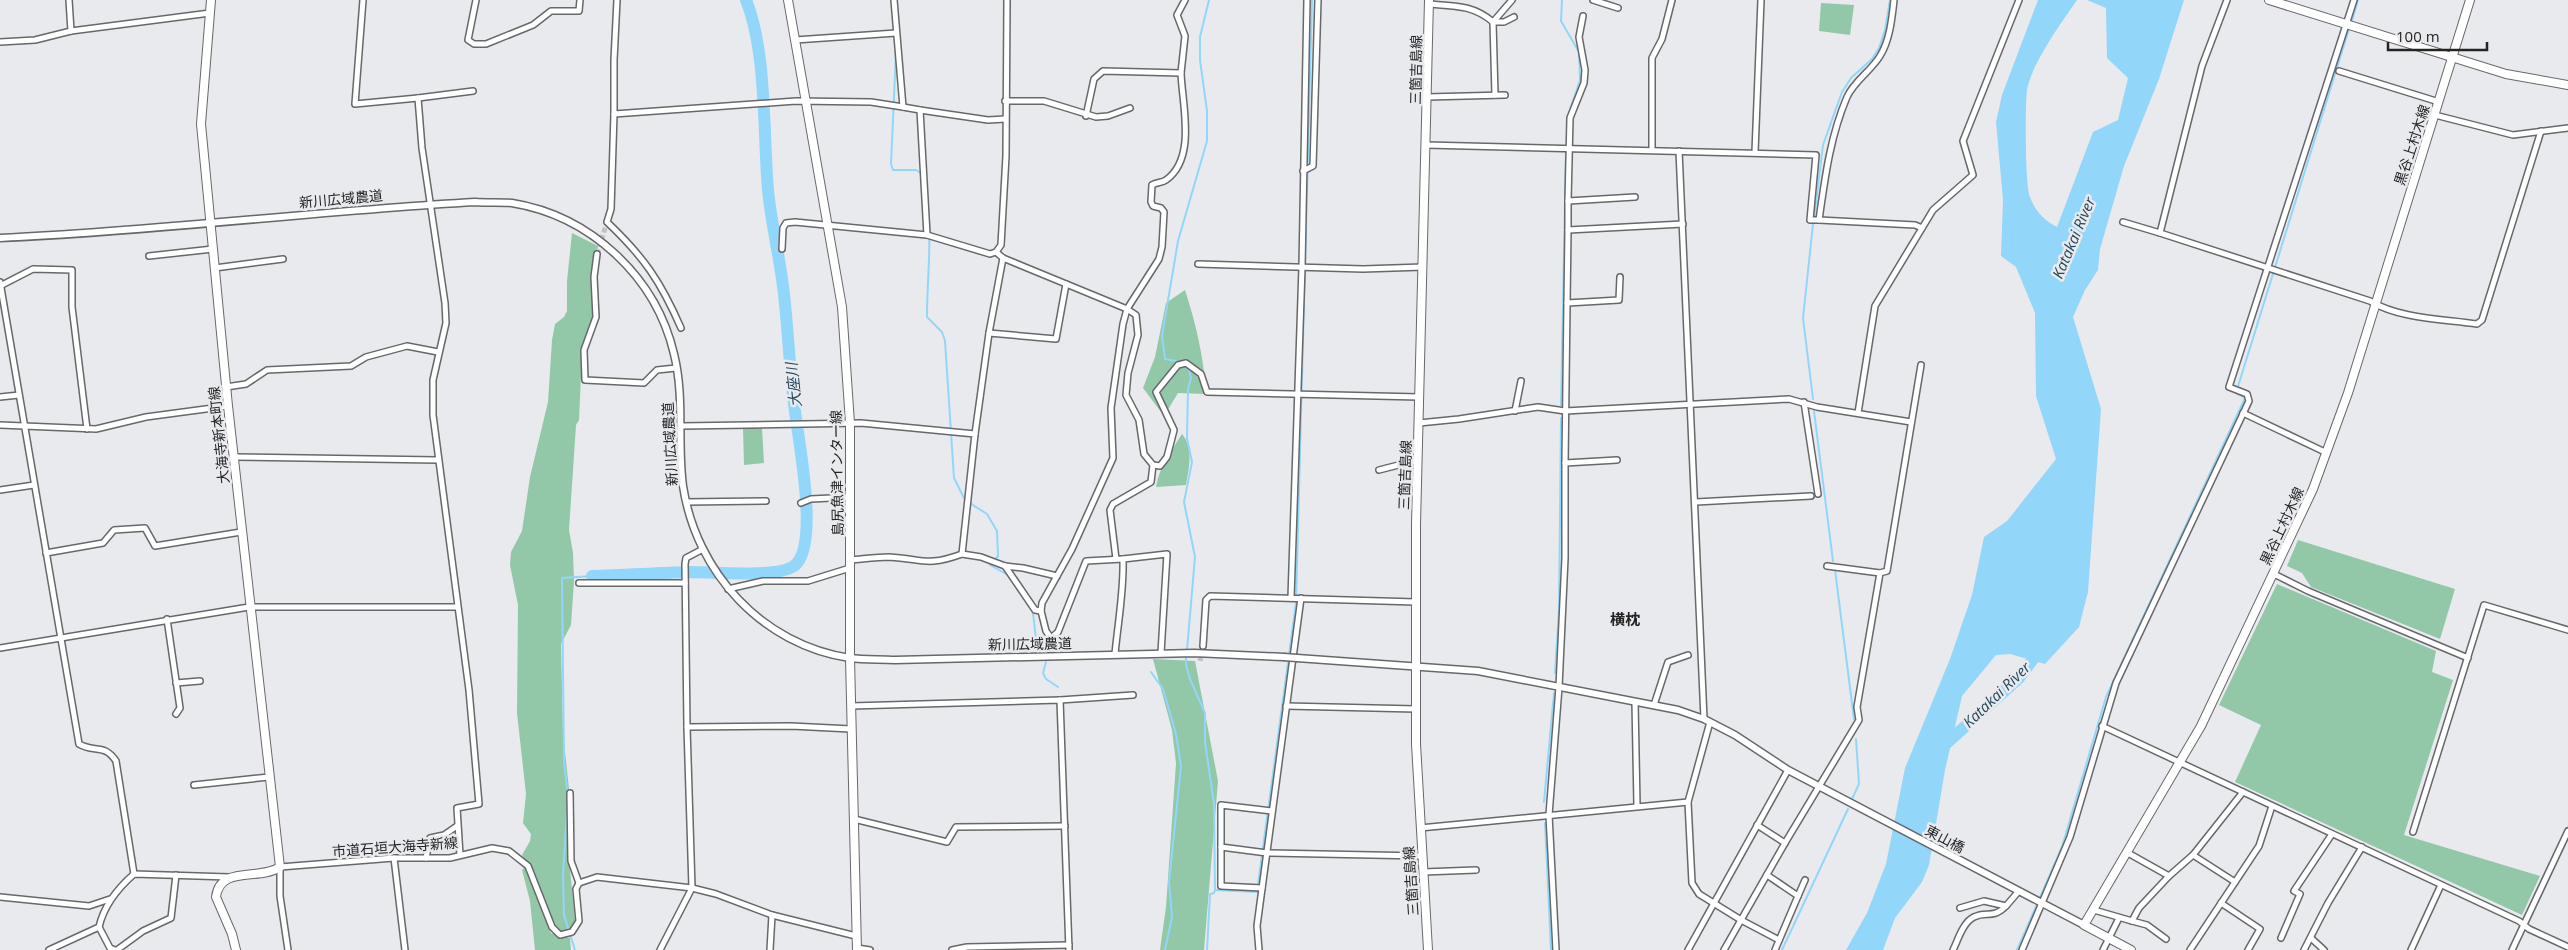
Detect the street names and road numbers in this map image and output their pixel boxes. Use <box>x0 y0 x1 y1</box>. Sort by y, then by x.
street label: 三箇吉島線 <box>1405 35 1426 105</box>
street label: 黒谷上村木線 <box>2390 102 2434 188</box>
street label: 新川広域農道 <box>298 185 384 212</box>
street label: 大海寺新本町線 <box>204 385 233 485</box>
street label: 新川広域農道 <box>658 402 681 486</box>
street label: 島尻魚津インター線 <box>826 410 847 536</box>
street label: 三箇吉島線 <box>1394 440 1415 510</box>
street label: 黒谷上村木線 <box>2255 484 2308 568</box>
street label: 新川広域農道 <box>988 633 1072 654</box>
street label: 東山橋 <box>1922 820 1968 857</box>
street label: 市道石垣大海寺新線 <box>331 833 458 860</box>
street label: 三箇吉島線 <box>1399 845 1422 917</box>

